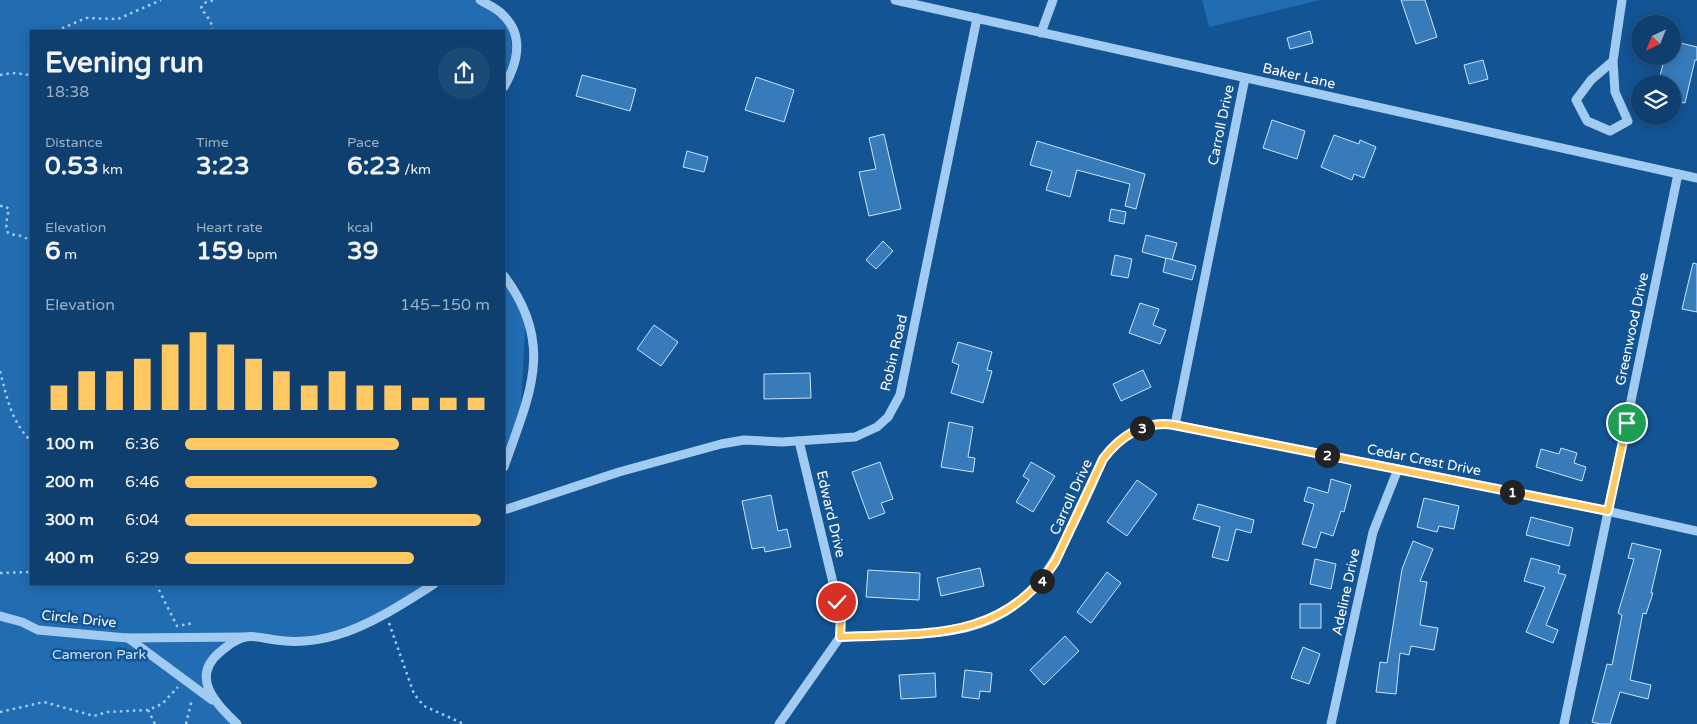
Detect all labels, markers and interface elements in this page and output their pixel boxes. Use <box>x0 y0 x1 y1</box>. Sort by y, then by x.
north arrow <box>1631 15 1681 65</box>
map controls <box>1631 15 1681 125</box>
text: Evening run <box>45 46 204 80</box>
button: share <box>438 47 490 99</box>
street label: Baker Lane <box>1261 59 1337 93</box>
button: layers <box>1631 75 1681 125</box>
text: 18:38 <box>45 82 89 102</box>
street label: Carroll Drive <box>1204 83 1238 167</box>
text: Distance <box>45 134 103 151</box>
text: Time <box>196 134 229 151</box>
text: Pace <box>347 134 379 151</box>
text: 0.53 <box>45 151 99 181</box>
text: 3:23 <box>196 151 250 181</box>
text: 6:23 <box>347 151 401 181</box>
text: km <box>99 161 123 178</box>
text: /km <box>401 161 431 178</box>
text: Elevation <box>45 219 106 236</box>
text: Heart rate <box>196 219 263 236</box>
text: kcal <box>347 219 373 236</box>
text: 6 <box>45 236 61 266</box>
text: 159 <box>196 236 243 266</box>
text: 39 <box>347 236 378 266</box>
text: m <box>61 246 77 263</box>
text: bpm <box>243 246 277 263</box>
street label: Greenwood Drive <box>1612 271 1652 387</box>
text: Elevation <box>45 295 115 315</box>
text: 145–150 m <box>400 295 490 315</box>
street label: Robin Road <box>877 313 911 393</box>
pin <box>1606 402 1648 444</box>
icon: arrive <box>1613 409 1641 437</box>
pin: 3 <box>1130 416 1154 440</box>
text: 3 <box>1138 420 1147 437</box>
text: 100 m <box>45 434 94 454</box>
text: 6:36 <box>125 434 159 454</box>
street label: Cedar Crest Drive <box>1365 441 1483 479</box>
pin: 2 <box>1314 442 1340 468</box>
text: 2 <box>1323 447 1332 464</box>
street label: Carroll Drive <box>1046 456 1096 538</box>
street label: Edward Drive <box>813 469 849 559</box>
text: 200 m <box>45 472 94 492</box>
text: 6:46 <box>125 472 159 492</box>
pin: 1 <box>1500 480 1524 504</box>
text: 1 <box>1508 484 1517 501</box>
text: 300 m <box>45 510 94 530</box>
text: 6:04 <box>125 510 159 530</box>
street label: Adeline Drive <box>1328 547 1364 637</box>
text: 400 m <box>45 548 94 568</box>
text: 6:29 <box>125 548 159 568</box>
pin: 4 <box>1030 568 1054 594</box>
text: 4 <box>1038 573 1047 590</box>
pin <box>816 581 858 623</box>
icon: check <box>823 588 851 616</box>
street label: Circle Drive <box>41 607 117 631</box>
park label: Cameron Park <box>52 646 146 663</box>

